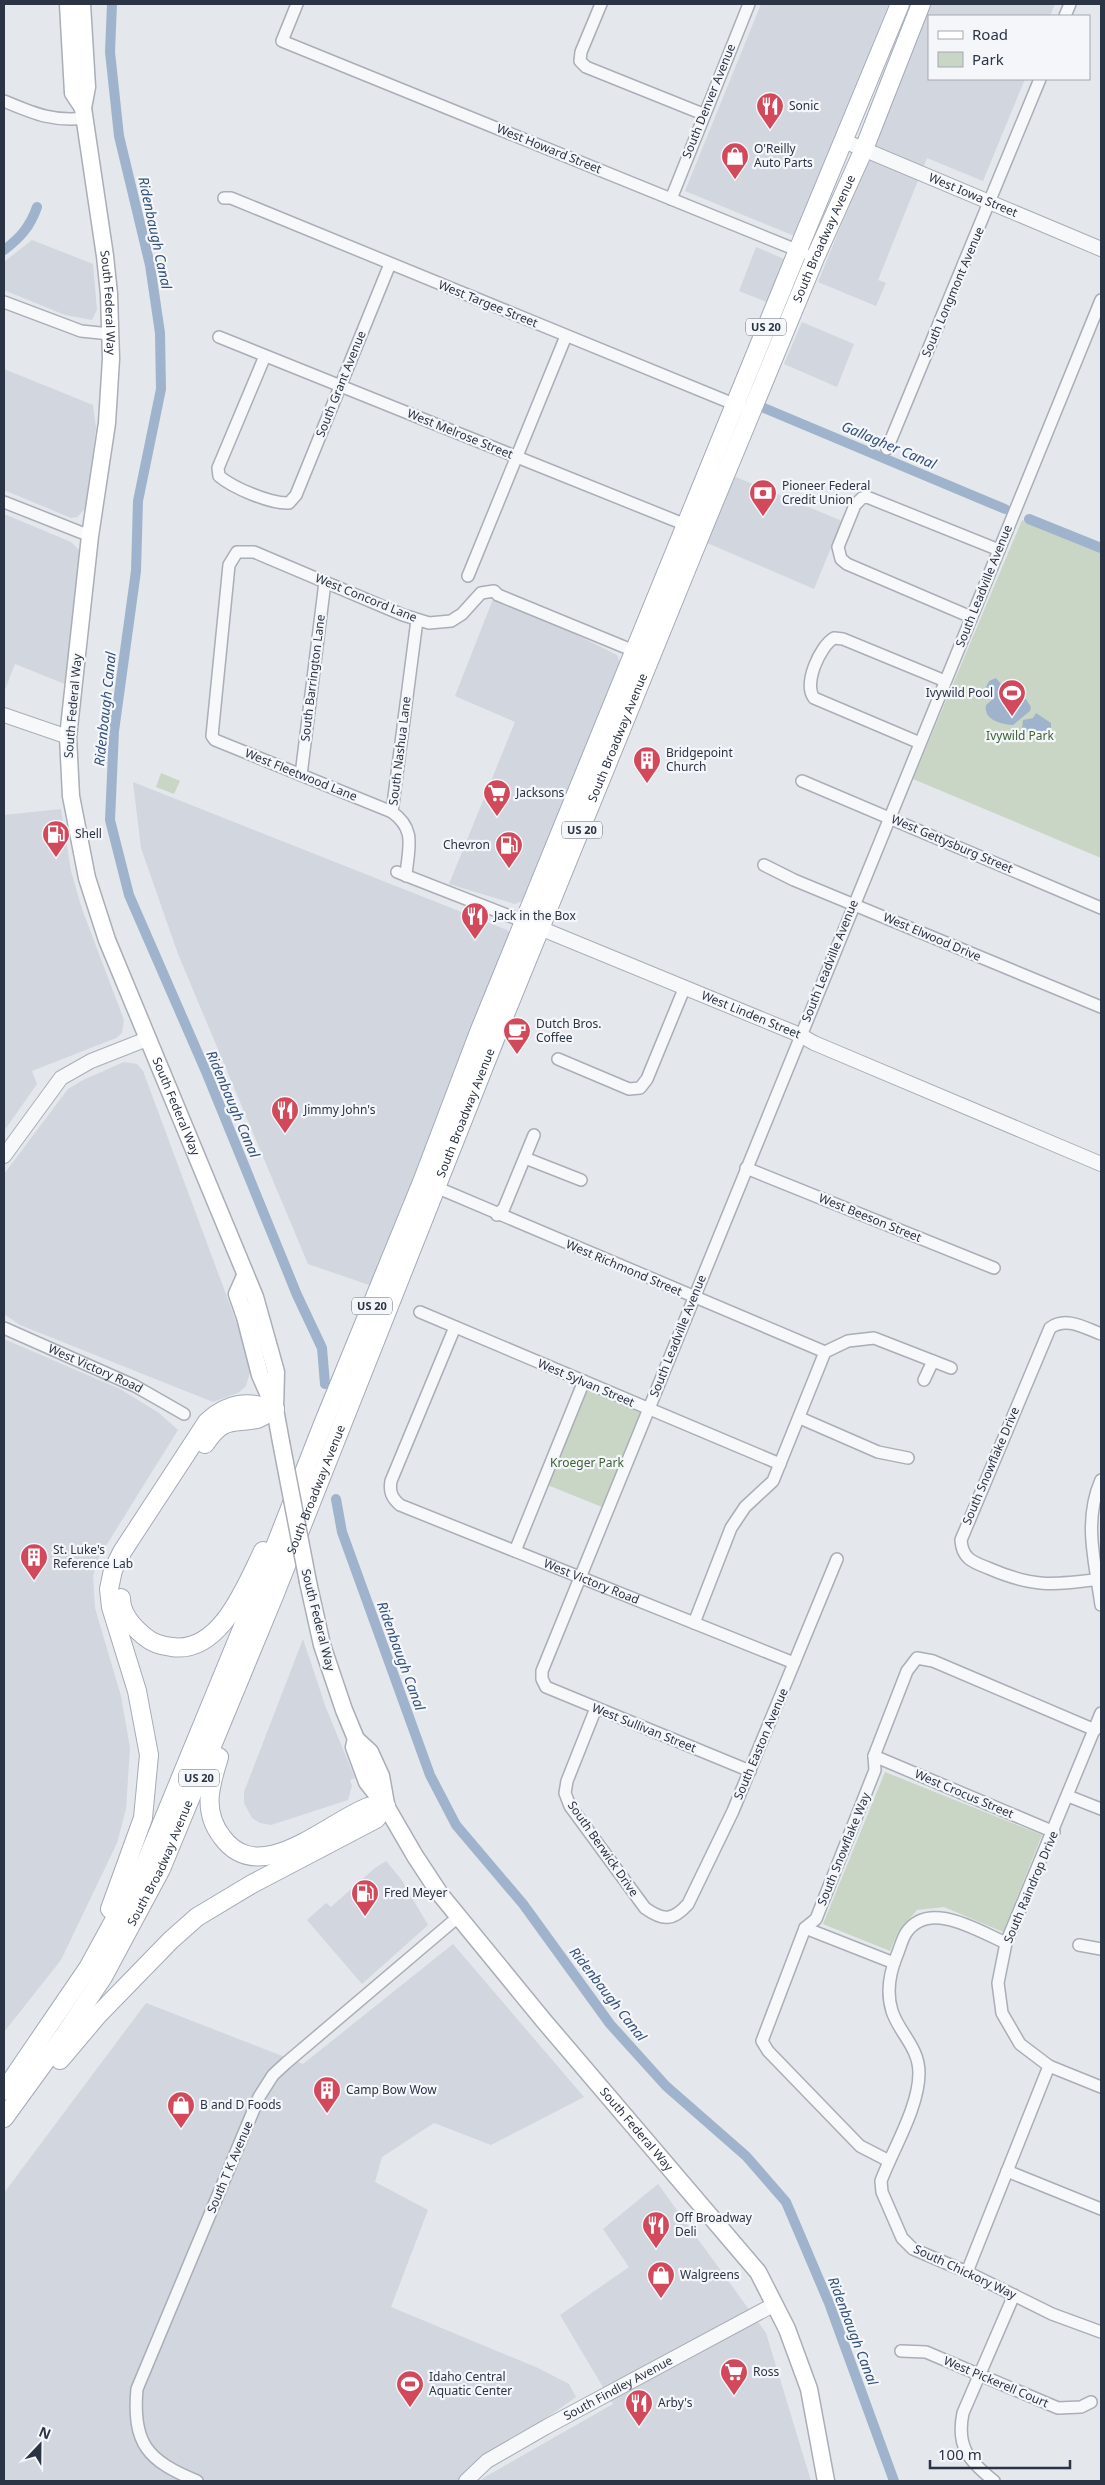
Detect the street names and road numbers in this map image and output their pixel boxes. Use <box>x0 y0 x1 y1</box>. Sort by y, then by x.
street label: South Denver Avenue <box>678 41 739 161</box>
street label: West Howard Street <box>494 120 605 178</box>
street label: West Iowa Street <box>926 169 1021 221</box>
street label: South Broadway Avenue <box>789 172 859 305</box>
street label: South Longmont Avenue <box>917 224 988 360</box>
street label: South Federal Way <box>96 249 120 356</box>
street label: West Targee Street <box>436 276 541 331</box>
road number: US 20 <box>746 318 786 336</box>
street label: South Grant Avenue <box>311 328 370 440</box>
street label: West Melrose Street <box>405 405 516 463</box>
street label: South Leadville Avenue <box>951 522 1016 650</box>
street label: West Concord Lane <box>313 569 420 626</box>
street label: South Barrington Lane <box>296 613 329 742</box>
street label: South Federal Way <box>59 652 86 759</box>
street label: South Broadway Avenue <box>583 670 651 804</box>
street label: South Nashua Lane <box>384 695 415 806</box>
street label: West Fleetwood Lane <box>242 744 360 805</box>
street label: West Gettysburg Street <box>889 810 1016 877</box>
road number: US 20 <box>562 822 602 838</box>
street label: South Leadville Avenue <box>797 897 862 1025</box>
street label: West Elwood Drive <box>881 908 984 965</box>
street label: West Linden Street <box>699 986 804 1043</box>
street label: South Broadway Avenue <box>432 1045 499 1180</box>
street label: South Federal Way <box>149 1055 205 1159</box>
street label: West Beeson Street <box>816 1189 925 1246</box>
street label: West Richmond Street <box>564 1235 685 1300</box>
street label: South Leadville Avenue <box>645 1272 710 1400</box>
road number: US 20 <box>352 1298 392 1314</box>
street label: West Victory Road <box>46 1340 146 1397</box>
street label: West Sylvan Street <box>535 1354 638 1411</box>
street label: South Snowflake Drive <box>958 1404 1023 1527</box>
street label: South Broadway Avenue <box>283 1422 349 1556</box>
street label: West Victory Road <box>541 1554 642 1608</box>
street label: South Federal Way <box>298 1567 340 1674</box>
street label: South Easton Avenue <box>729 1685 792 1802</box>
street label: West Sullivan Street <box>590 1699 699 1756</box>
street label: West Crocus Street <box>912 1765 1017 1822</box>
road number: US 20 <box>179 1770 219 1786</box>
street label: South Snowflake Way <box>813 1789 874 1908</box>
street label: South Broadway Avenue <box>123 1797 197 1929</box>
street label: South Berwick Drive <box>564 1797 643 1900</box>
street label: South Raindrop Drive <box>999 1828 1062 1946</box>
street label: South Federal Way <box>596 2084 678 2175</box>
street label: South T K Avenue <box>202 2118 257 2216</box>
street label: South Chickory Way <box>911 2240 1020 2303</box>
street label: South Findley Avenue <box>560 2351 676 2424</box>
street label: West Pickerell Court <box>941 2352 1052 2412</box>

